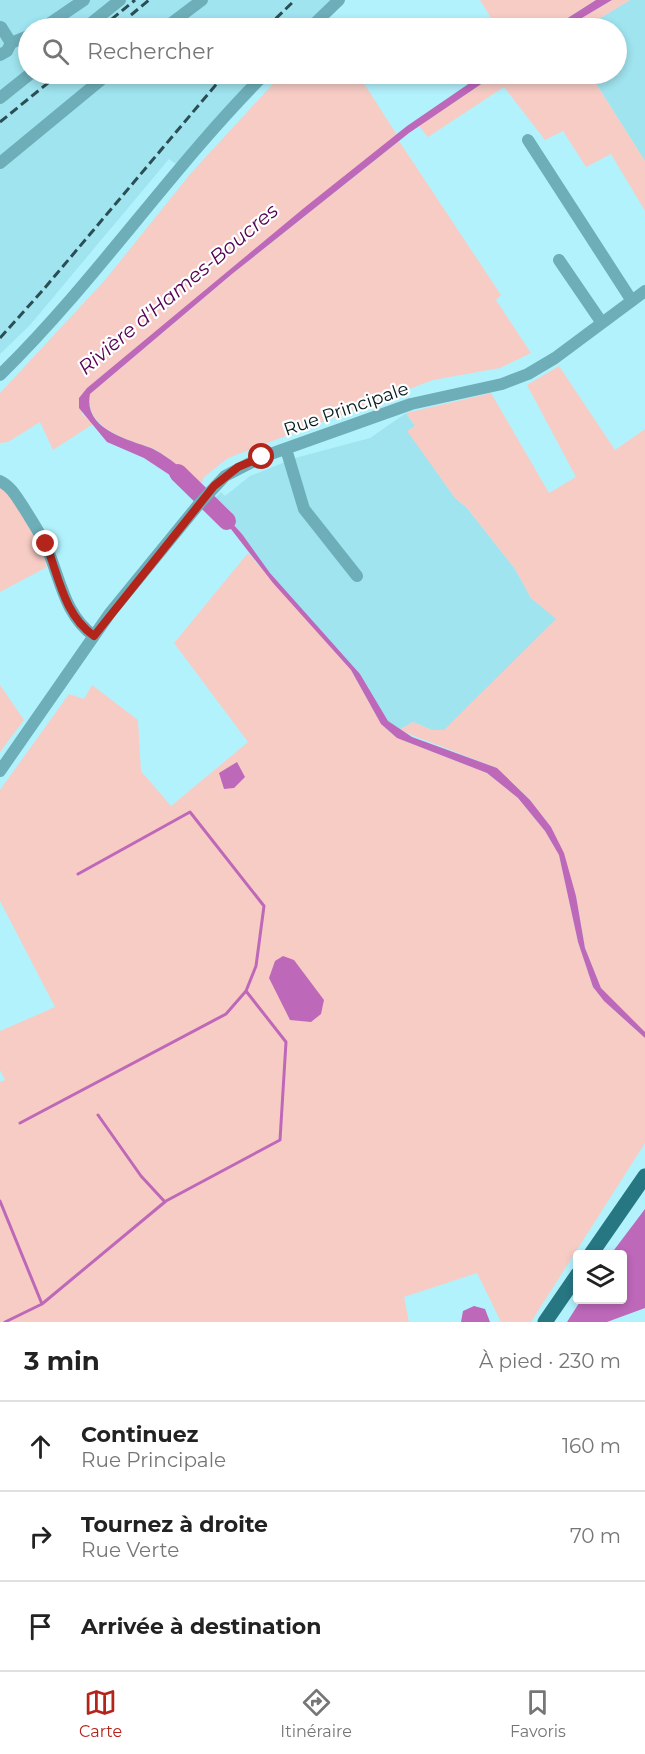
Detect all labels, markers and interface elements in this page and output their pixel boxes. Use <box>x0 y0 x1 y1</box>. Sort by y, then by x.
search box <box>18 18 627 84</box>
icon: search <box>39 35 72 68</box>
text: Rechercher <box>87 38 214 65</box>
water label: Rivière d'Hames-Boucres <box>73 198 283 380</box>
street label: Rue Principale <box>281 377 411 441</box>
route start <box>248 443 274 469</box>
route end <box>32 530 58 556</box>
map controls <box>573 1250 627 1304</box>
button: layers <box>573 1250 627 1304</box>
text: 3 min <box>24 1345 100 1377</box>
text: À pied · 230 m <box>479 1349 621 1373</box>
text: Continuez <box>81 1421 198 1448</box>
icon: ahead <box>24 1430 57 1463</box>
text: 160 m <box>562 1434 621 1458</box>
text: Rue Principale <box>81 1448 226 1472</box>
text: Tournez à droite <box>81 1511 268 1538</box>
icon: right <box>24 1520 57 1553</box>
text: 70 m <box>570 1524 621 1548</box>
text: Rue Verte <box>81 1538 179 1562</box>
icon: arrive <box>24 1610 57 1643</box>
text: Arrivée à destination <box>81 1613 321 1640</box>
tab: Carte <box>79 1686 122 1741</box>
tab: Itinéraire <box>280 1686 352 1741</box>
tab: Favoris <box>510 1686 566 1741</box>

